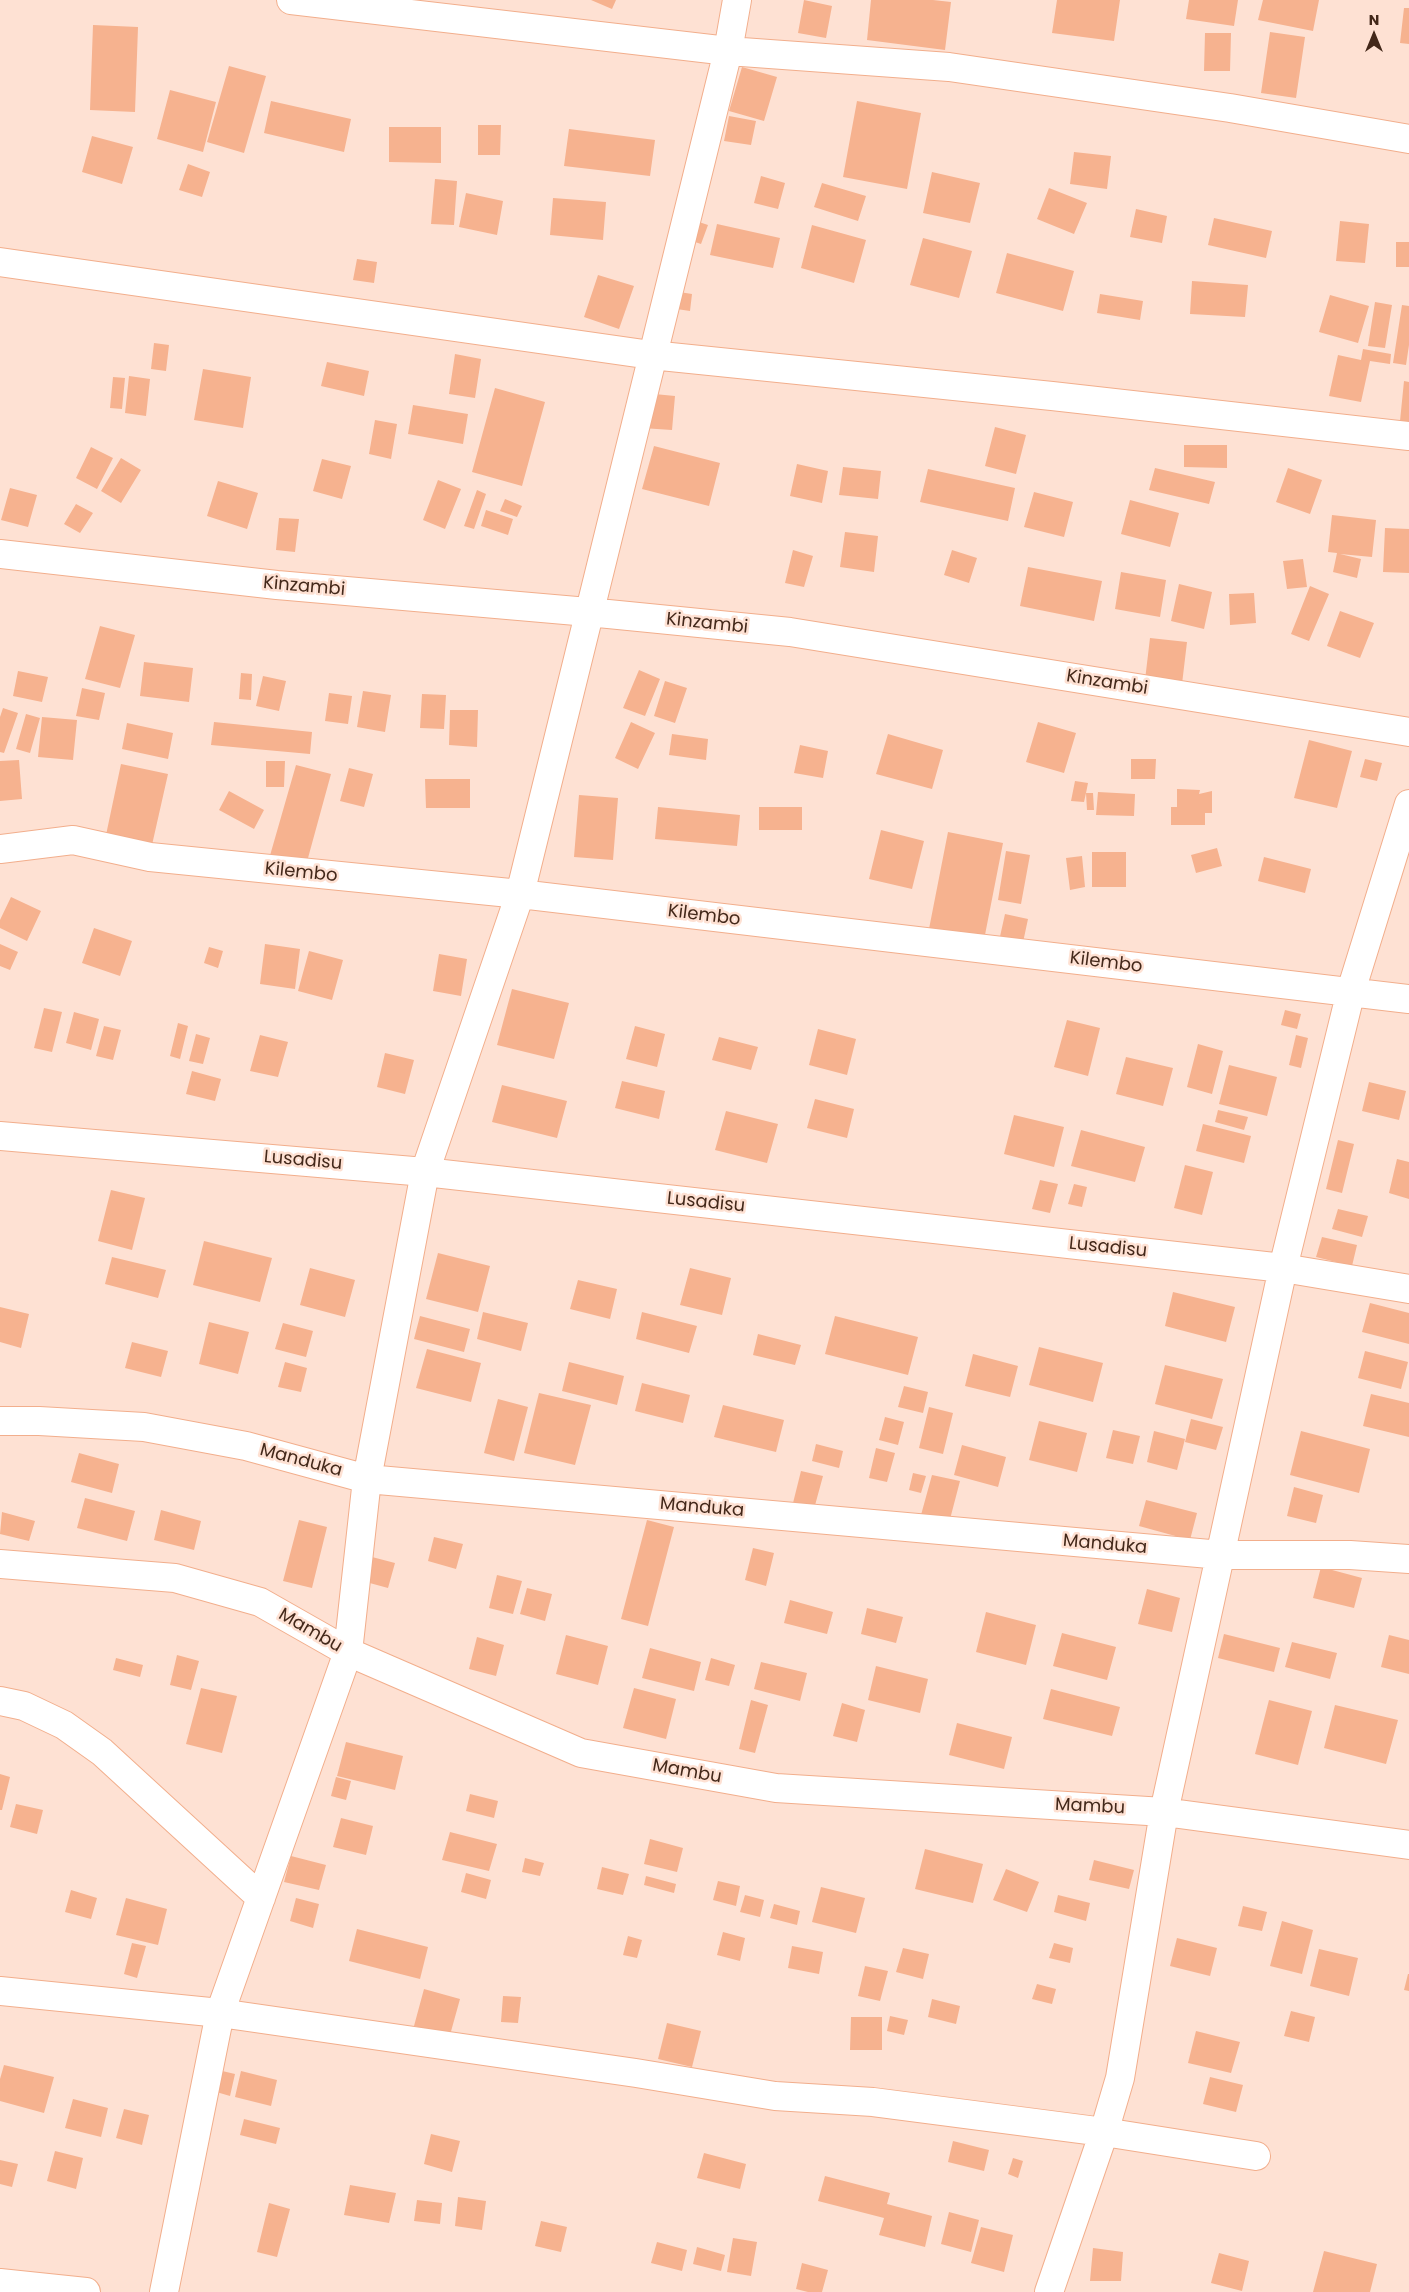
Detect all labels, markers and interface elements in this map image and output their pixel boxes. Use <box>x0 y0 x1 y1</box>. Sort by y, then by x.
north arrow <box>1349 10 1399 60</box>
text: N <box>1369 10 1379 30</box>
street label: Kinzambi <box>262 573 346 601</box>
street label: Kinzambi <box>665 609 749 639</box>
street label: Kinzambi <box>1065 666 1149 700</box>
street label: Kilembo <box>264 858 338 888</box>
street label: Kilembo <box>666 901 742 931</box>
street label: Kilembo <box>1068 948 1144 978</box>
street label: Lusadisu <box>263 1147 343 1175</box>
street label: Lusadisu <box>666 1188 746 1218</box>
street label: Lusadisu <box>1068 1233 1148 1263</box>
street label: Manduka <box>257 1440 345 1482</box>
street label: Manduka <box>659 1494 745 1522</box>
street label: Manduka <box>1062 1531 1148 1559</box>
street label: Mambu <box>274 1604 346 1658</box>
street label: Mambu <box>651 1755 723 1789</box>
street label: Mambu <box>1055 1794 1125 1820</box>

